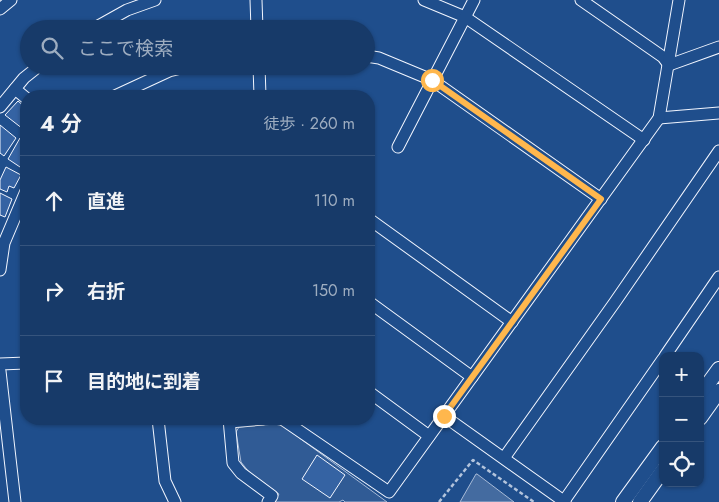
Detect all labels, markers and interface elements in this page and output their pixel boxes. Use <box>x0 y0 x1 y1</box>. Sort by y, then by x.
search box <box>20 20 375 75</box>
icon: search <box>38 34 66 62</box>
text: ここで検索 <box>78 35 173 62</box>
route start <box>421 69 444 92</box>
text: 4 分 <box>40 109 82 139</box>
text: 徒歩 · 260 m <box>263 112 355 135</box>
icon: ahead <box>40 187 68 215</box>
text: 直進 <box>87 188 125 215</box>
text: 110 m <box>314 189 355 212</box>
icon: right <box>40 277 68 305</box>
text: 右折 <box>87 278 125 305</box>
text: 150 m <box>312 279 355 302</box>
map controls <box>659 352 704 487</box>
button: + <box>659 352 704 397</box>
icon: arrive <box>40 367 68 395</box>
text: 目的地に到着 <box>87 368 201 395</box>
button: − <box>659 397 704 442</box>
route end <box>433 405 456 428</box>
button: locate <box>659 442 704 487</box>

